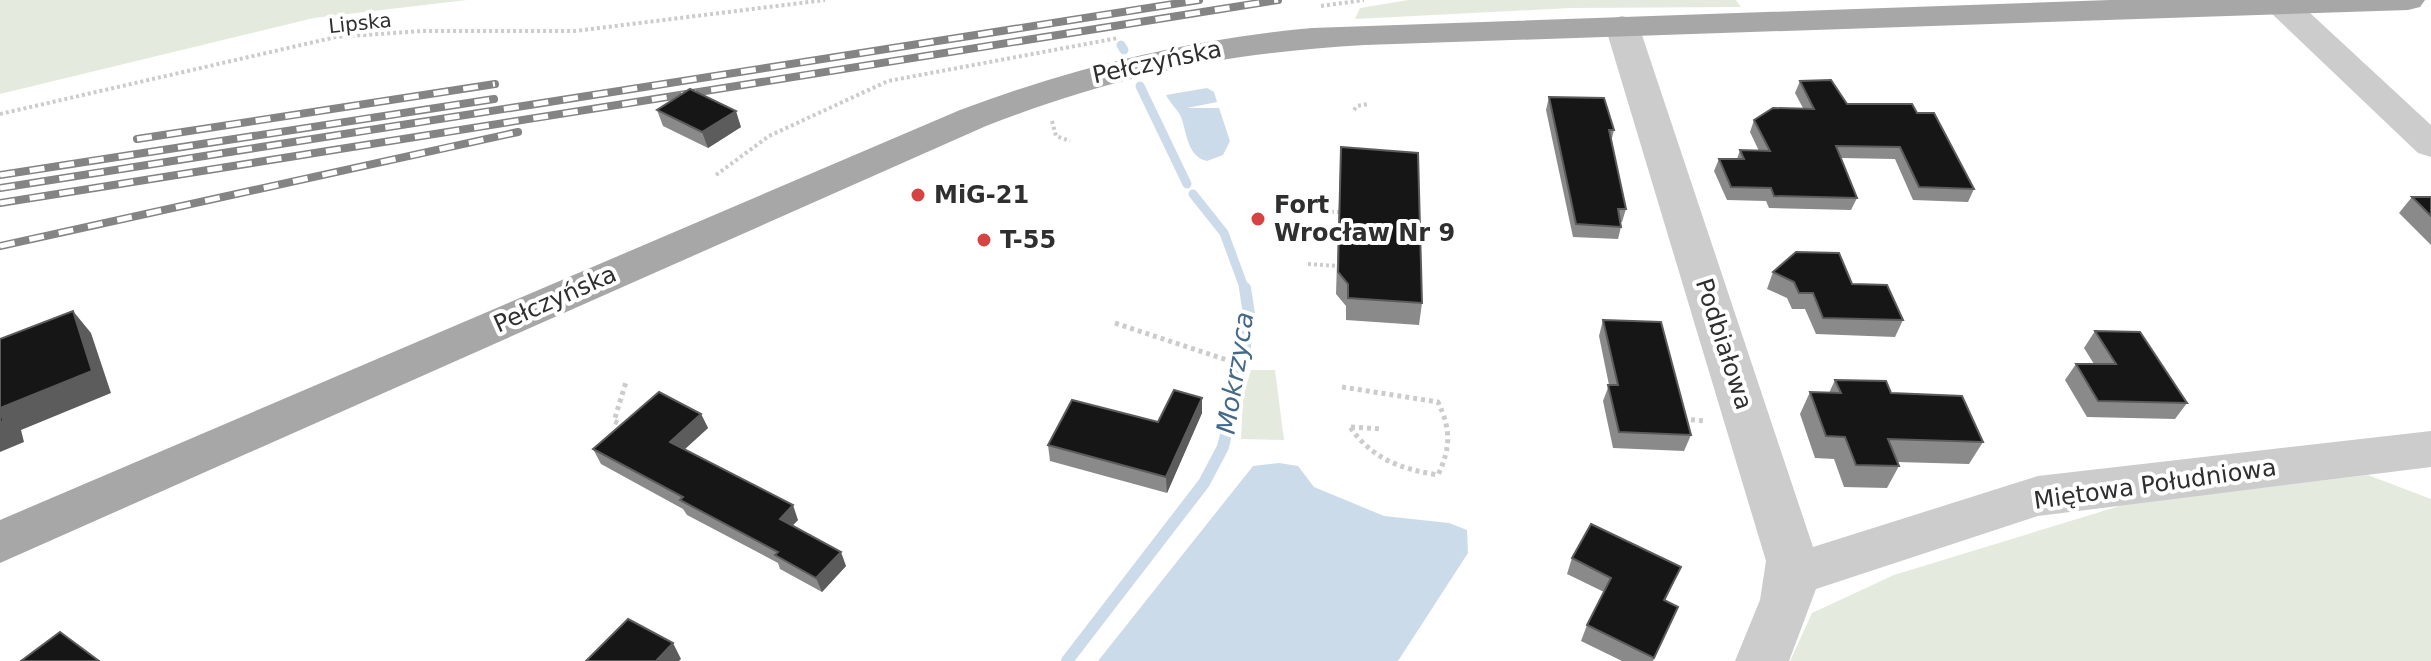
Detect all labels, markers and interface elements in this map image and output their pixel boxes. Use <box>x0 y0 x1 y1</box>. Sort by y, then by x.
street label: Lipska <box>327 8 393 38</box>
street label: Pełczyńska <box>1090 35 1224 89</box>
place label: MiG-21 <box>934 181 1029 209</box>
marker: MiG-21 <box>909 186 927 204</box>
place label: Fort Wrocław Nr 9 <box>1274 191 1455 247</box>
marker: Fort Wrocław Nr 9 <box>1249 210 1267 228</box>
place label: T-55 <box>1000 226 1056 254</box>
marker: T-55 <box>975 231 993 249</box>
street label: Pełczyńska <box>489 260 621 338</box>
street label: Podbiałowa <box>1690 275 1758 413</box>
water label: Mokrzyca <box>1211 310 1259 436</box>
street label: Miętowa Południowa <box>2032 453 2278 515</box>

